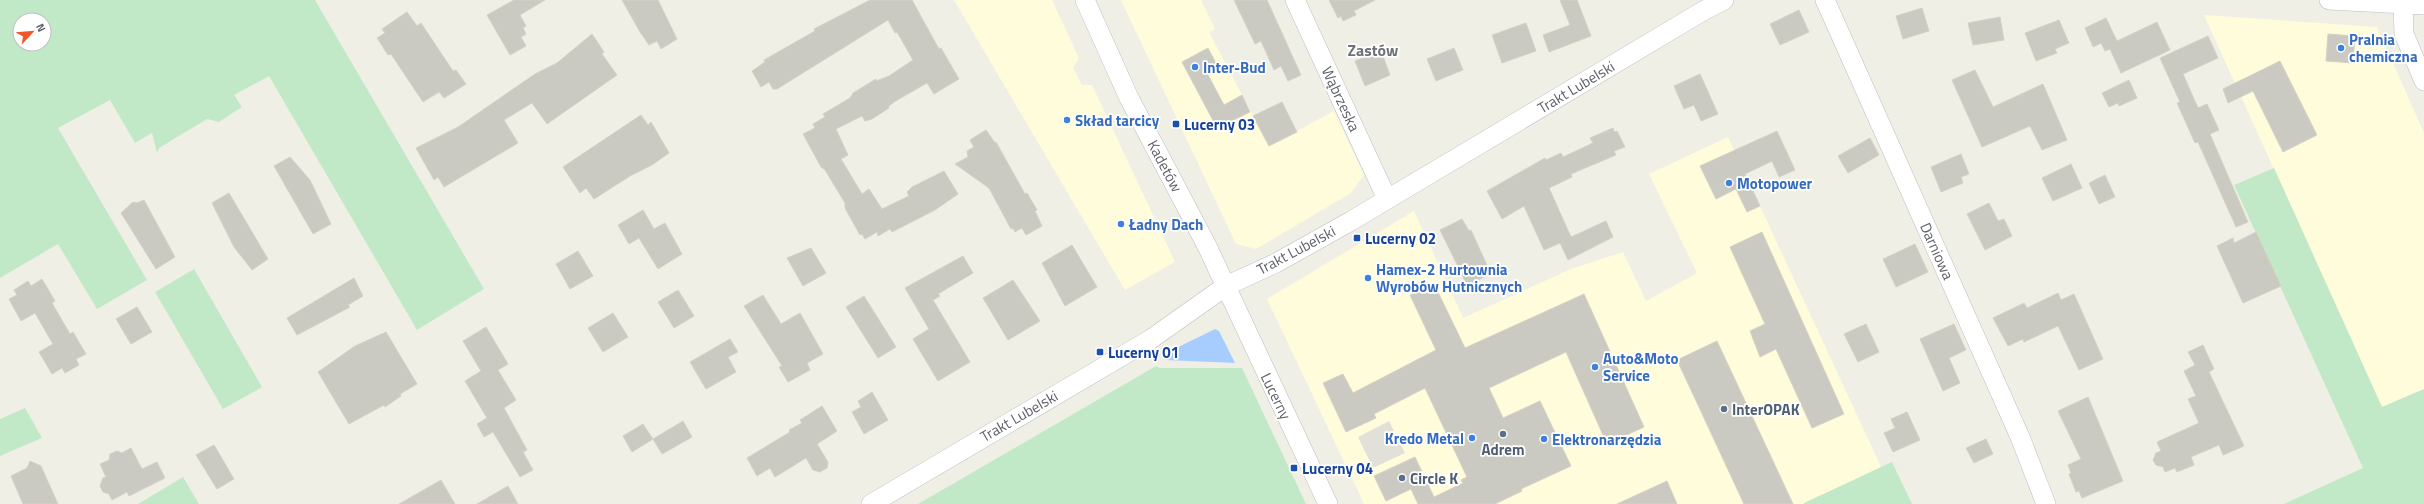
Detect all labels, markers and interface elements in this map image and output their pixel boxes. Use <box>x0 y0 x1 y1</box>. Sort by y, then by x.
north arrow <box>12 12 52 52</box>
text: N <box>32 21 50 35</box>
place label: Pralnia chemiczna <box>2349 28 2418 68</box>
district label: Zastów <box>1348 38 1398 62</box>
marker: Pralnia chemiczna <box>2336 43 2346 53</box>
street label: Trakt Lubelski <box>1533 55 1619 119</box>
place label: Inter-Bud <box>1203 56 1266 79</box>
marker: Inter-Bud <box>1190 62 1200 72</box>
street label: Wąbrzeska <box>1316 63 1366 136</box>
place label: Skład tarcicy <box>1075 109 1160 132</box>
place label: Lucerny 03 <box>1184 113 1255 136</box>
marker: Skład tarcicy <box>1062 115 1072 125</box>
marker: Lucerny 03 <box>1171 119 1181 129</box>
street label: Kadetów <box>1142 136 1188 196</box>
place label: Motopower <box>1737 172 1813 195</box>
marker: Motopower <box>1724 178 1734 188</box>
place label: Ładny Dach <box>1128 213 1203 236</box>
marker: Ładny Dach <box>1116 219 1126 229</box>
street label: Darniowa <box>1914 219 1960 284</box>
street label: Trakt Lubelski <box>1252 220 1340 280</box>
place label: Lucerny 02 <box>1365 227 1436 250</box>
marker: Lucerny 02 <box>1352 233 1362 243</box>
place label: Hamex-2 Hurtownia Wyrobów Hutnicznych <box>1376 258 1522 298</box>
marker: Hamex-2 Hurtownia Wyrobów Hutnicznych <box>1363 273 1373 283</box>
place label: Lucerny 01 <box>1108 341 1179 364</box>
marker: Lucerny 01 <box>1095 347 1105 357</box>
place label: Auto&Moto Service <box>1603 347 1679 387</box>
marker: Auto&Moto Service <box>1590 362 1600 372</box>
street label: Lucerny <box>1255 369 1297 423</box>
street label: Trakt Lubelski <box>976 384 1062 448</box>
place label: InterOPAK <box>1732 398 1800 421</box>
marker: InterOPAK <box>1719 404 1729 414</box>
place label: Kredo Metal <box>1385 427 1464 450</box>
place label: Elektronarzędzia <box>1552 428 1662 451</box>
marker: Adrem <box>1498 429 1508 439</box>
marker: Kredo Metal <box>1467 433 1477 443</box>
marker: Elektronarzędzia <box>1539 434 1549 444</box>
place label: Adrem <box>1481 438 1525 461</box>
place label: Lucerny 04 <box>1302 457 1373 480</box>
marker: Lucerny 04 <box>1289 463 1299 473</box>
place label: Circle K <box>1410 467 1458 490</box>
marker: Circle K <box>1397 473 1407 483</box>

